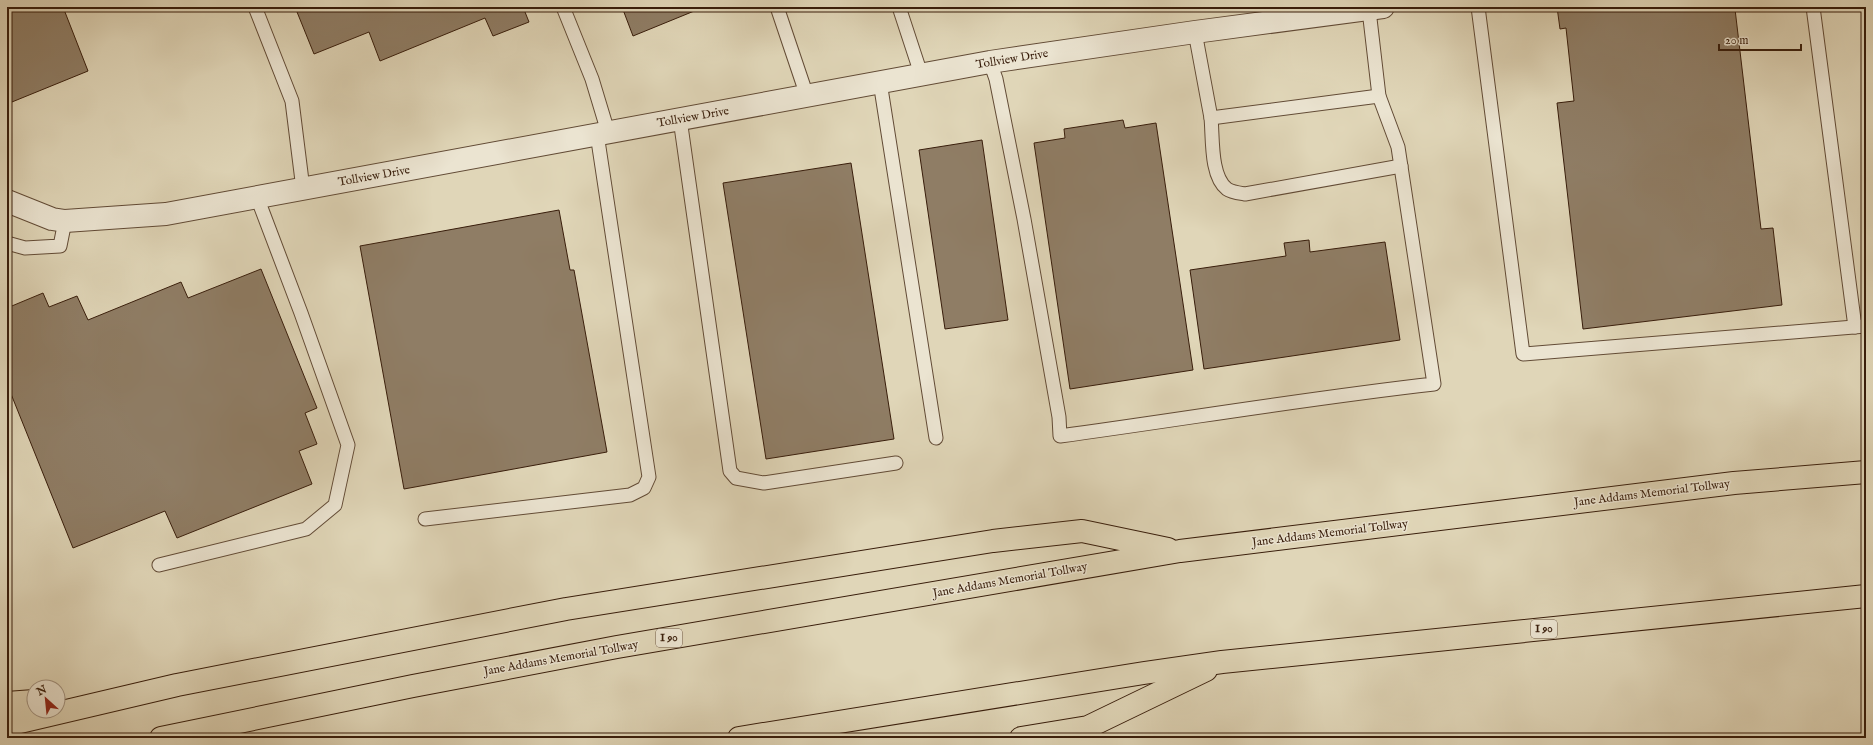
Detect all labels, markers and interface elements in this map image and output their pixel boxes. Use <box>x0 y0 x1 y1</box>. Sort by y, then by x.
scale bar <box>1719 26 1801 52</box>
text: 20 m <box>1725 33 1748 48</box>
street label: Tollview Drive <box>975 46 1050 72</box>
street label: Tollview Drive <box>656 103 731 131</box>
street label: Tollview Drive <box>337 162 412 190</box>
street label: Jane Addams Memorial Tollway <box>1571 476 1731 511</box>
street label: Jane Addams Memorial Tollway <box>1249 516 1409 551</box>
street label: Jane Addams Memorial Tollway <box>930 559 1089 602</box>
road number: I 90 <box>1531 620 1557 638</box>
road number: I 90 <box>656 629 682 647</box>
street label: Jane Addams Memorial Tollway <box>481 637 640 680</box>
north arrow <box>26 679 66 719</box>
text: N <box>34 682 50 700</box>

